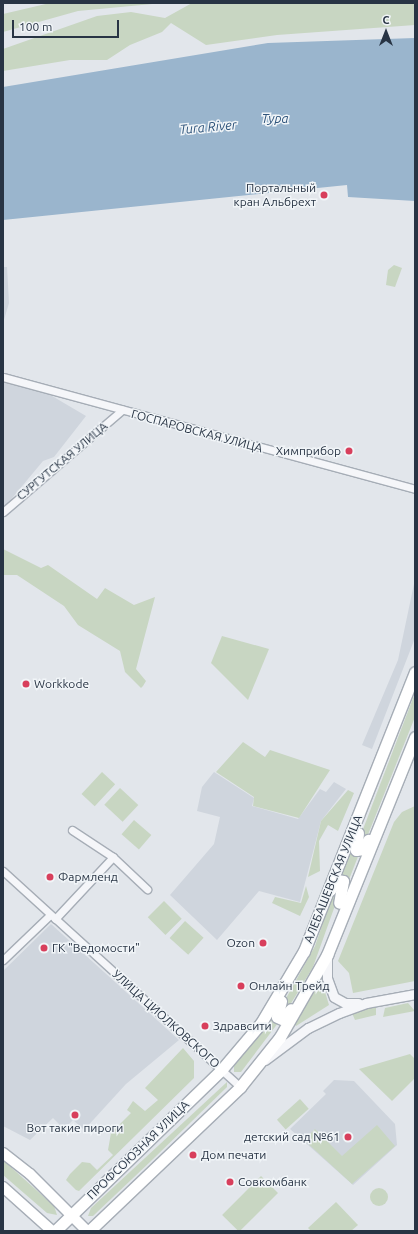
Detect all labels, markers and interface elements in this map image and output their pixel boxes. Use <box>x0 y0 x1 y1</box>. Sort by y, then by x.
scale bar <box>14 12 121 38</box>
north arrow <box>366 12 406 52</box>
text: С <box>382 14 390 26</box>
text: 100 m <box>19 20 52 33</box>
water label: Тура <box>262 110 288 126</box>
water label: Tura River <box>179 117 237 137</box>
place label: Портальный кран Альбрехт <box>234 181 316 209</box>
marker: Портальный кран Альбрехт <box>319 190 329 200</box>
street label: ГОСПАРОВСКАЯ УЛИЦА <box>130 407 264 455</box>
street label: СУРГУТСКАЯ УЛИЦА <box>14 419 110 503</box>
place label: Химприбор <box>276 444 341 458</box>
marker: Химприбор <box>344 446 354 456</box>
place label: Workkode <box>34 677 89 691</box>
marker: Workkode <box>21 679 31 689</box>
street label: АЛЕБАШЕВСКАЯ УЛИЦА <box>301 813 365 945</box>
place label: Фармленд <box>58 870 118 884</box>
marker: Фармленд <box>45 872 55 882</box>
place label: Ozon <box>226 936 255 950</box>
marker: Ozon <box>258 938 268 948</box>
place label: ГК "Ведомости" <box>52 941 140 955</box>
marker: ГК "Ведомости" <box>39 943 49 953</box>
street label: УЛИЦА ЦИОЛКОВСКОГО <box>109 967 223 1071</box>
place label: Онлайн Трейд <box>249 979 330 993</box>
marker: Онлайн Трейд <box>236 981 246 991</box>
place label: Здравсити <box>213 1019 272 1033</box>
marker: Здравсити <box>200 1021 210 1031</box>
street label: ПРОФСОЮЗНАЯ УЛИЦА <box>84 1097 192 1203</box>
marker: Вот такие пироги <box>70 1110 80 1120</box>
place label: Вот такие пироги <box>27 1121 123 1135</box>
place label: детский сад №61 <box>244 1130 340 1144</box>
marker: детский сад №61 <box>343 1132 353 1142</box>
place label: Дом печати <box>201 1148 266 1162</box>
marker: Дом печати <box>188 1150 198 1160</box>
place label: Совкомбанк <box>238 1175 307 1189</box>
marker: Совкомбанк <box>225 1177 235 1187</box>

